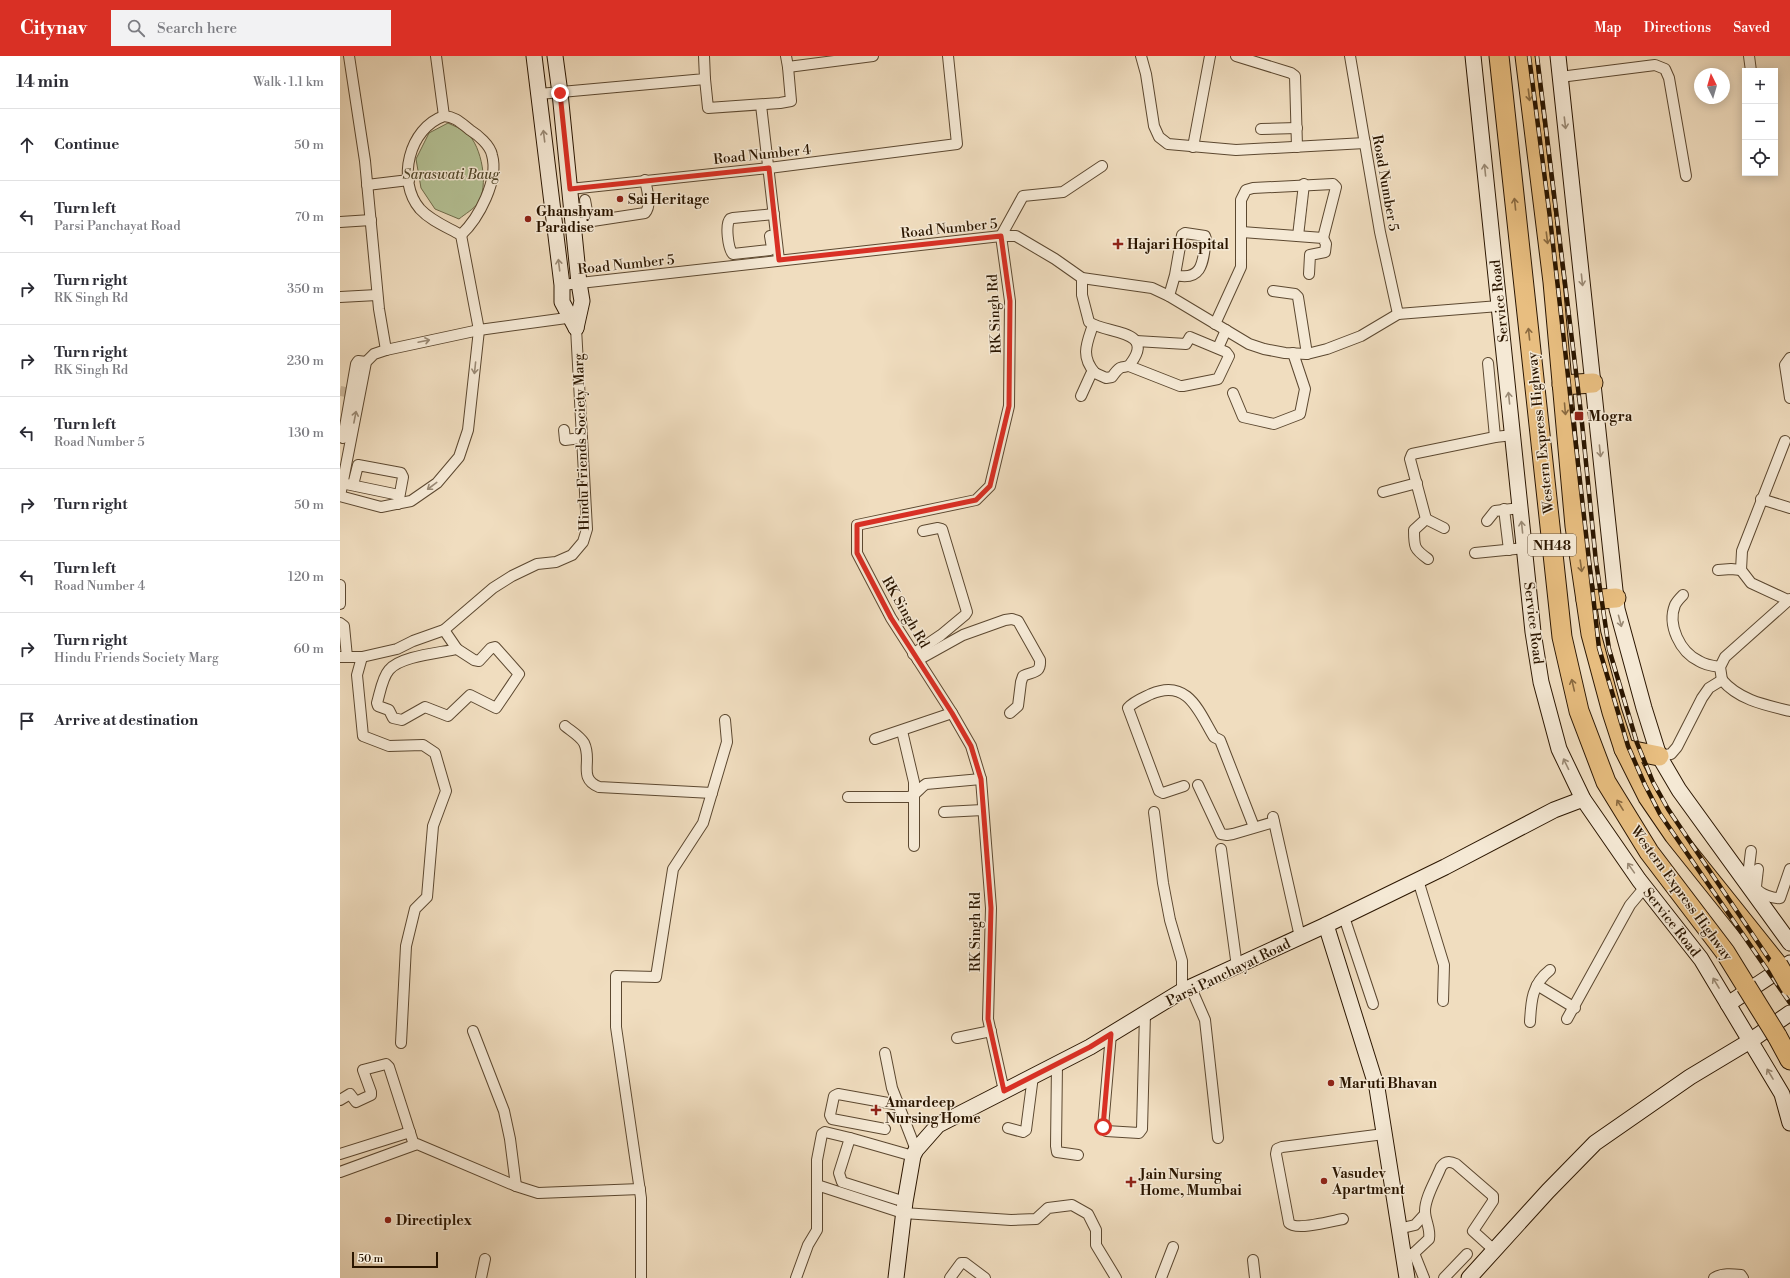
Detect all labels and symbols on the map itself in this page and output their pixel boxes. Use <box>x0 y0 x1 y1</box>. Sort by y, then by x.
north arrow <box>1694 68 1730 104</box>
route end <box>551 84 569 102</box>
one-way arrow <box>1526 88 1533 101</box>
one-way arrow <box>1562 116 1569 129</box>
one-way arrow <box>540 130 548 143</box>
street label: Road Number 5 <box>1368 134 1402 233</box>
street label: Road Number 4 <box>712 141 812 169</box>
one-way arrow <box>1481 164 1489 177</box>
park label: Saraswati Baug <box>402 166 500 184</box>
place label: Sai Heritage <box>628 191 710 209</box>
marker: Sai Heritage <box>615 194 625 204</box>
one-way arrow <box>1512 198 1519 211</box>
place label: Ghanshyam Paradise <box>536 203 614 237</box>
marker: Ghanshyam Paradise <box>523 214 533 224</box>
street label: Road Number 5 <box>900 215 999 243</box>
one-way arrow <box>1543 231 1551 244</box>
place label: Hajari Hospital <box>1127 236 1229 254</box>
marker: Hajari Hospital <box>1112 238 1124 250</box>
street label: Road Number 5 <box>577 251 676 279</box>
one-way arrow <box>555 259 563 272</box>
street label: Service Road <box>1487 259 1513 343</box>
one-way arrow <box>1578 273 1586 286</box>
street label: RK Singh Rd <box>984 274 1006 354</box>
one-way arrow <box>1526 328 1533 341</box>
one-way arrow <box>417 337 430 345</box>
street label: Western Express Highway <box>1524 351 1559 516</box>
street label: Hindu Friends Society Marg <box>570 352 594 531</box>
one-way arrow <box>471 361 478 374</box>
one-way arrow <box>1505 392 1513 405</box>
one-way arrow <box>1561 402 1568 415</box>
place label: Mogra <box>1588 408 1633 426</box>
one-way arrow <box>352 410 360 423</box>
marker: Mogra <box>1573 410 1585 422</box>
one-way arrow <box>1597 444 1604 457</box>
one-way arrow <box>427 482 438 490</box>
one-way arrow <box>1519 521 1526 534</box>
road number: NH48 <box>1528 534 1576 556</box>
one-way arrow <box>1577 559 1585 572</box>
street label: RK Singh Rd <box>877 573 933 652</box>
street label: Service Road <box>1519 581 1547 665</box>
one-way arrow <box>1617 615 1625 628</box>
one-way arrow <box>1568 679 1576 692</box>
one-way arrow <box>1562 759 1569 771</box>
one-way arrow <box>1616 799 1624 811</box>
street label: Western Express Highway <box>1626 822 1736 965</box>
one-way arrow <box>1627 862 1635 873</box>
street label: Service Road <box>1639 884 1704 961</box>
street label: RK Singh Rd <box>967 892 985 972</box>
street label: Parsi Panchayat Road <box>1163 935 1294 1011</box>
one-way arrow <box>1711 977 1719 989</box>
one-way arrow <box>1766 1068 1774 1080</box>
place label: Maruti Bhavan <box>1339 1075 1437 1093</box>
marker: Maruti Bhavan <box>1326 1078 1336 1088</box>
place label: Amardeep Nursing Home <box>884 1094 981 1128</box>
marker: Amardeep Nursing Home <box>870 1104 882 1116</box>
route start <box>1094 1118 1112 1136</box>
place label: Vasudev Apartment <box>1331 1165 1406 1199</box>
place label: Jain Nursing Home, Mumbai <box>1138 1166 1242 1200</box>
marker: Jain Nursing Home, Mumbai <box>1125 1176 1137 1188</box>
marker: Vasudev Apartment <box>1319 1176 1329 1186</box>
place label: Directiplex <box>396 1212 473 1230</box>
marker: Directiplex <box>383 1215 393 1225</box>
scale bar <box>352 1250 438 1269</box>

